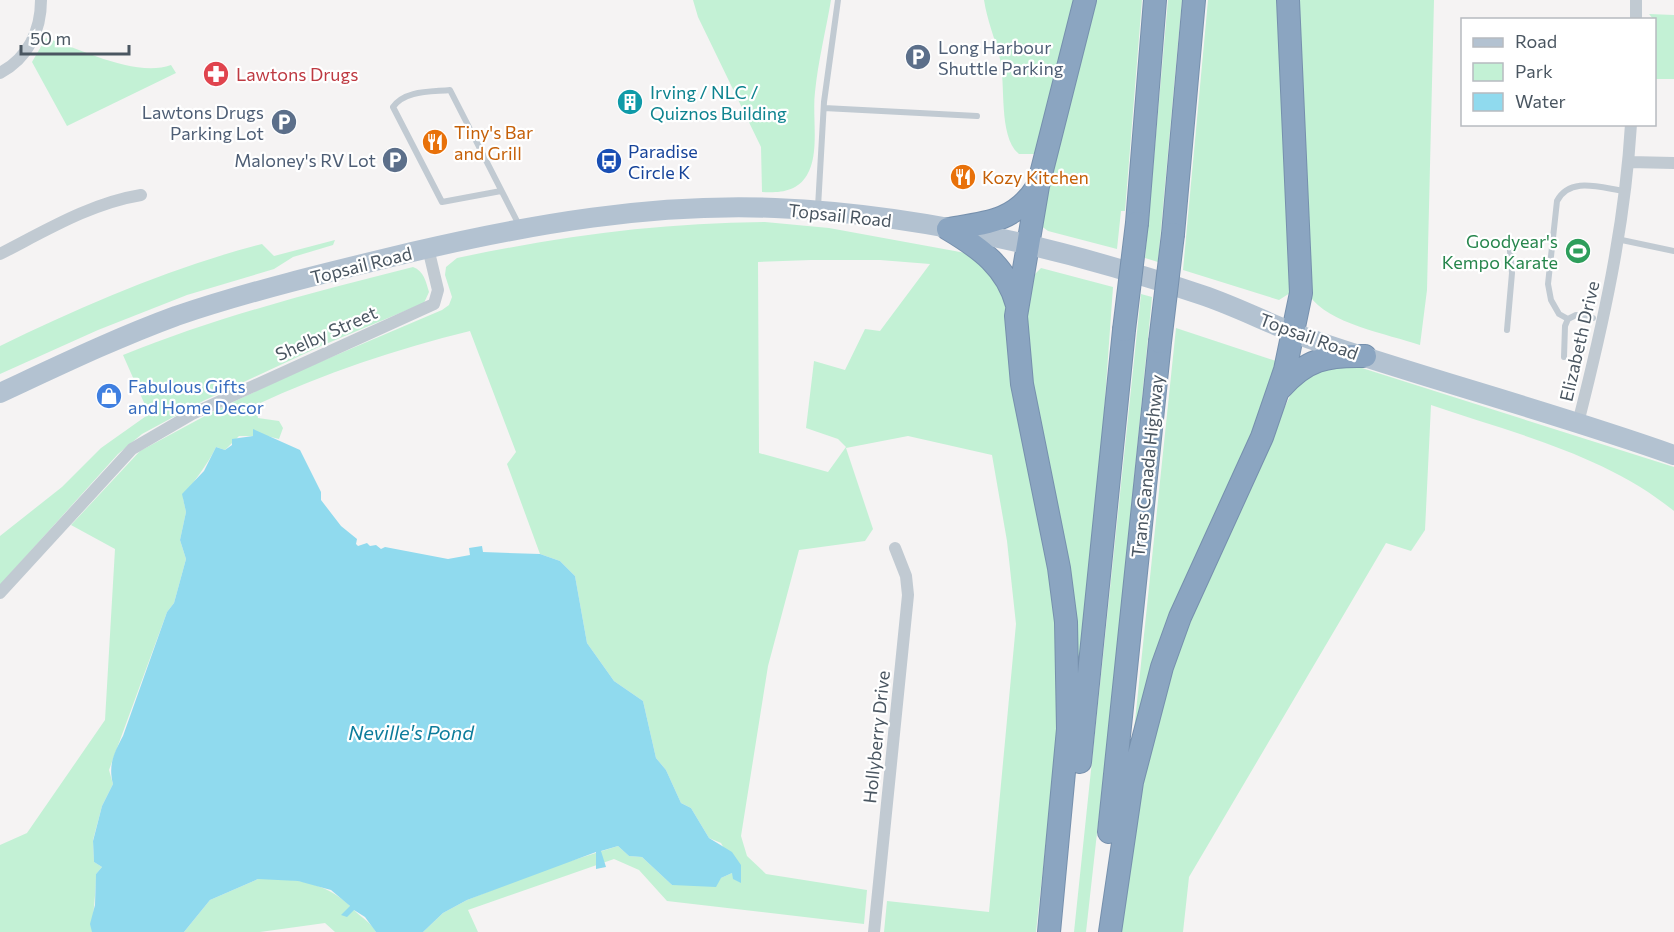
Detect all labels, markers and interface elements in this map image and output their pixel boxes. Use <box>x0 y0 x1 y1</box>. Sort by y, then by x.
scale bar <box>21 18 129 56</box>
legend <box>1461 18 1656 126</box>
text: 50 m <box>30 27 71 49</box>
text: Road <box>1515 30 1557 52</box>
place label: Long Harbour Shuttle Parking <box>938 36 1064 79</box>
parking icon: Long Harbour Shuttle Parking <box>903 42 933 72</box>
pharmacy icon: Lawtons Drugs <box>201 59 231 89</box>
text: Park <box>1515 60 1553 82</box>
place label: Lawtons Drugs <box>236 63 358 85</box>
place label: Irving / NLC / Quiznos Building <box>650 81 787 124</box>
building icon: Irving / NLC / Quiznos Building <box>615 87 645 117</box>
text: Water <box>1515 90 1566 112</box>
place label: Lawtons Drugs Parking Lot <box>142 101 264 144</box>
parking icon: Lawtons Drugs Parking Lot <box>269 107 299 137</box>
place label: Tiny's Bar and Grill <box>454 121 533 164</box>
restaurant icon: Tiny's Bar and Grill <box>420 127 450 157</box>
place label: Paradise Circle K <box>628 140 698 183</box>
parking icon: Maloney's RV Lot <box>380 145 410 175</box>
bus stop icon: Paradise Circle K <box>594 146 624 176</box>
place label: Maloney's RV Lot <box>234 149 376 171</box>
restaurant icon: Kozy Kitchen <box>948 162 978 192</box>
place label: Kozy Kitchen <box>982 166 1089 188</box>
street label: Topsail Road <box>787 199 893 231</box>
place label: Goodyear's Kempo Karate <box>1442 230 1558 273</box>
sports icon: Goodyear's Kempo Karate <box>1563 236 1593 266</box>
street label: Topsail Road <box>308 242 414 288</box>
street label: Elizabeth Drive <box>1554 279 1604 403</box>
street label: Shelby Street <box>272 301 380 365</box>
street label: Topsail Road <box>1257 308 1361 364</box>
street label: Trans Canada Highway <box>1126 373 1168 559</box>
place label: Fabulous Gifts and Home Decor <box>128 375 264 418</box>
shop icon: Fabulous Gifts and Home Decor <box>94 381 124 411</box>
street label: Hollyberry Drive <box>858 669 894 805</box>
water label: Neville's Pond <box>348 720 475 744</box>

